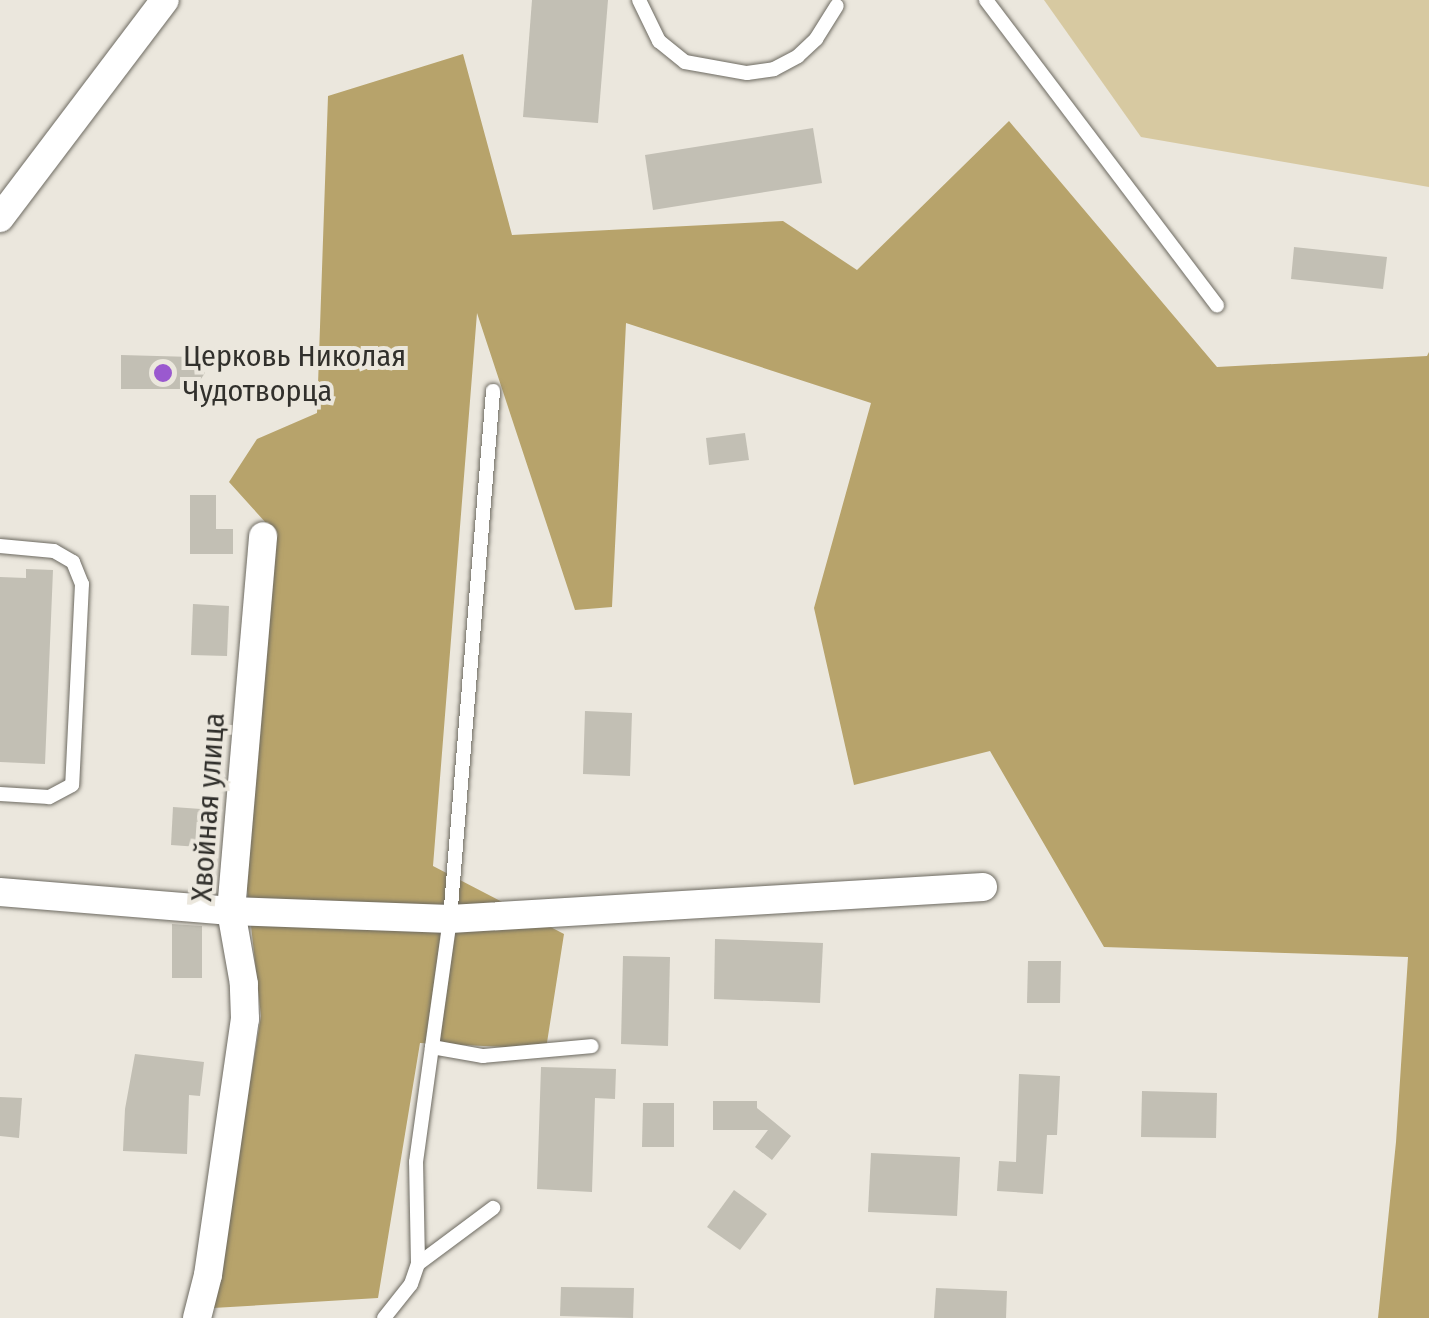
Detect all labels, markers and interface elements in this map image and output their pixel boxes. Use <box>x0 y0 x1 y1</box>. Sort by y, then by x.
place label: Церковь Николая Чудотворца <box>183 338 406 408</box>
marker: Церковь Николая Чудотворца <box>152 362 174 384</box>
street label: Хвойная улица <box>183 711 233 903</box>

